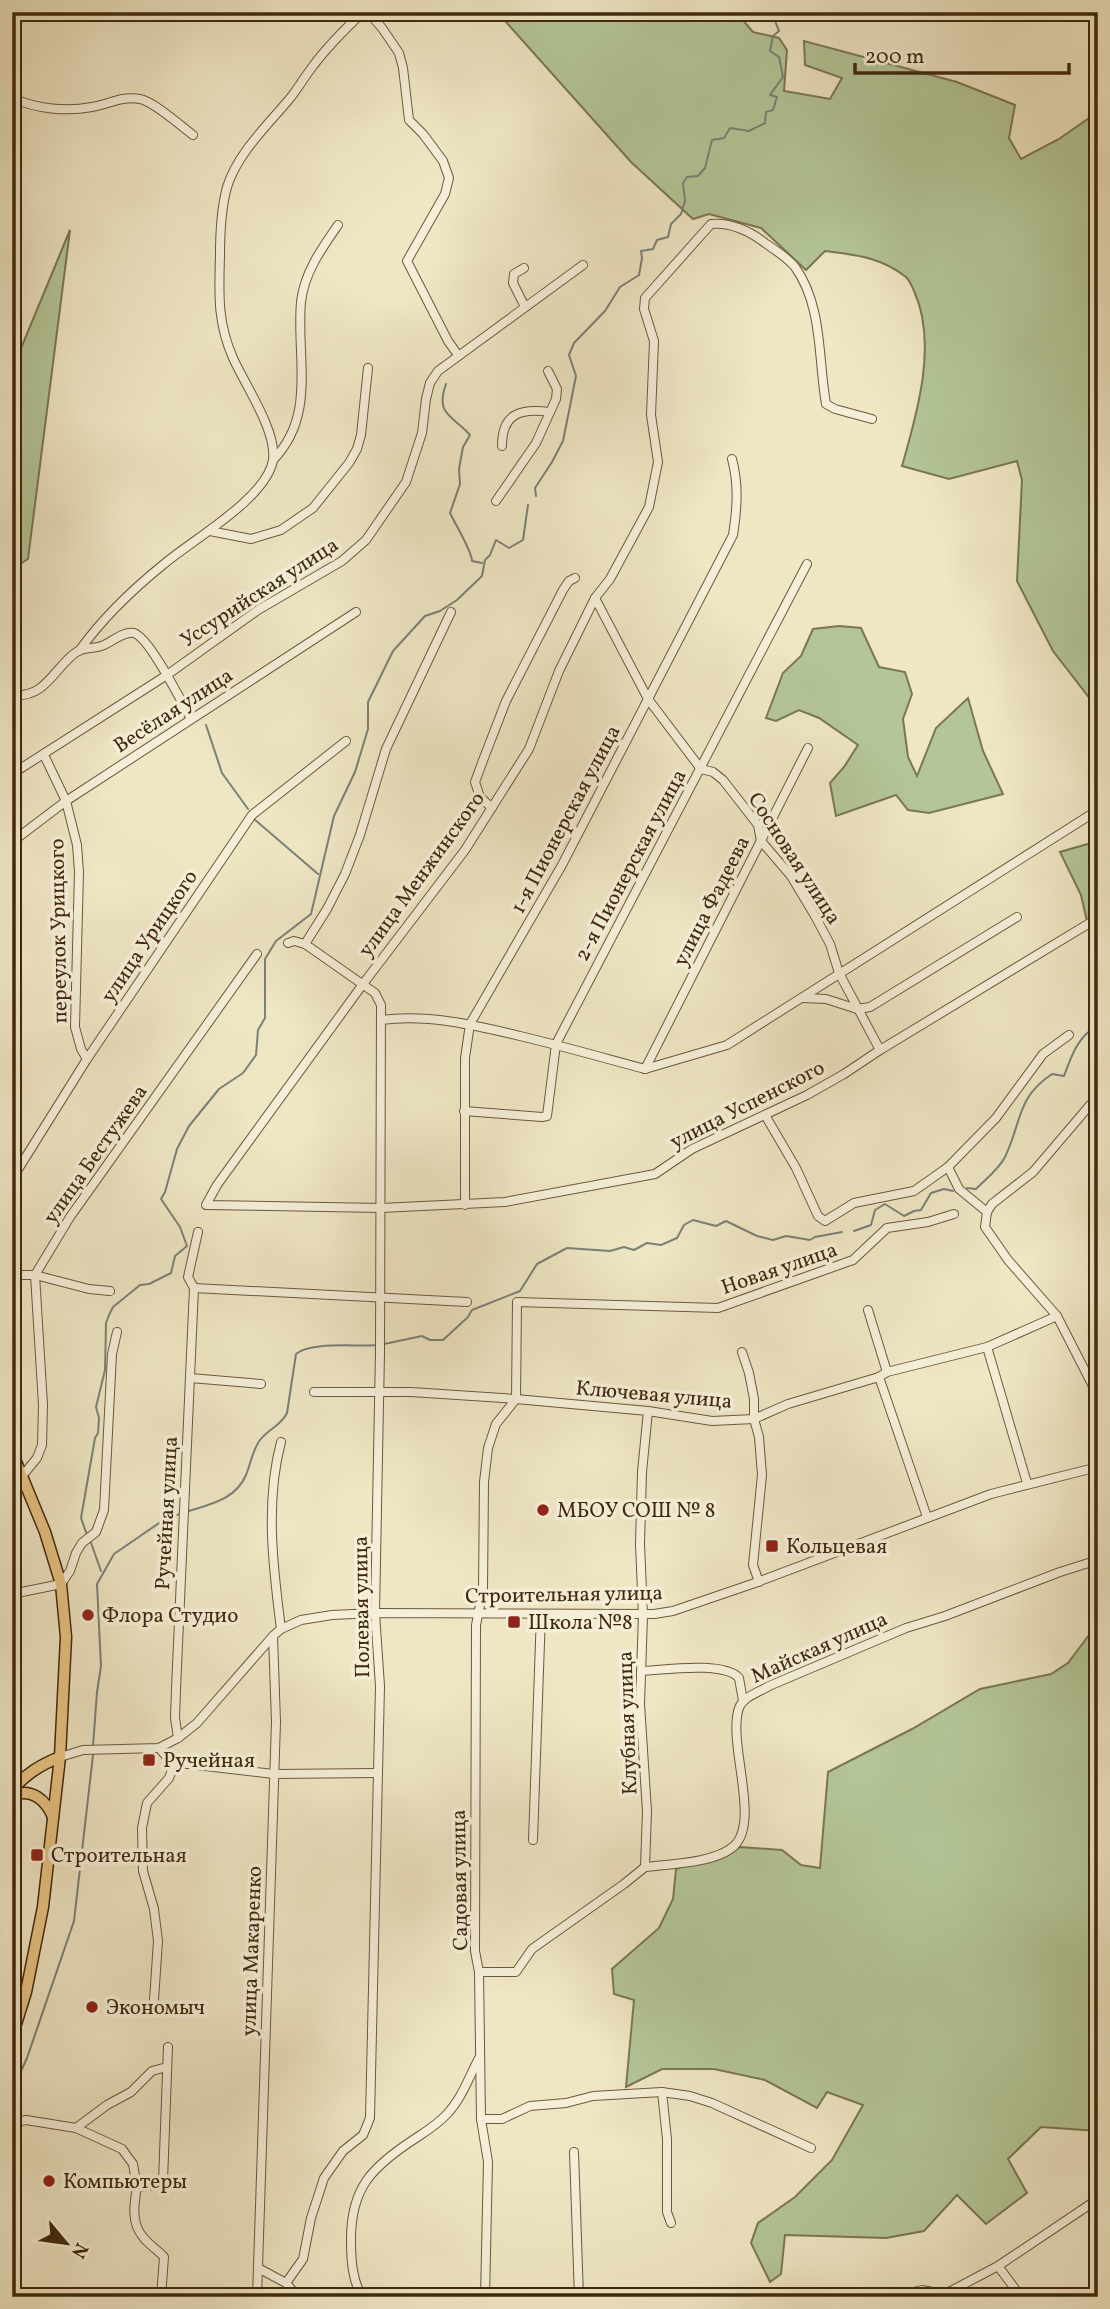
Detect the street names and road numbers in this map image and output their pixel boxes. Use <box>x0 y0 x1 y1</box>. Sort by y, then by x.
street label: Уссурийская улица <box>175 531 345 655</box>
street label: Весёлая улица <box>108 662 239 761</box>
street label: 1-я Пионерская улица <box>504 720 628 919</box>
street label: 2-я Пионерская улица <box>568 765 694 967</box>
street label: улица Менжинского <box>352 786 492 964</box>
street label: Сосновая улица <box>740 787 847 931</box>
street label: улица Фадеева <box>667 831 758 972</box>
street label: переулок Урицкого <box>43 838 76 1024</box>
street label: улица Урицкого <box>95 865 206 1009</box>
street label: улица Успенского <box>665 1054 830 1157</box>
street label: улица Бестужева <box>37 1079 155 1231</box>
street label: Новая улица <box>718 1236 841 1303</box>
street label: Ключевая улица <box>574 1374 733 1417</box>
street label: Ручейная улица <box>149 1435 186 1591</box>
street label: Полевая улица <box>347 1536 378 1678</box>
street label: Строительная улица <box>465 1579 663 1612</box>
street label: Майская улица <box>747 1605 893 1691</box>
street label: Клубная улица <box>611 1650 646 1796</box>
street label: Садовая улица <box>445 1809 476 1951</box>
street label: улица Макаренко <box>235 1865 270 2037</box>

